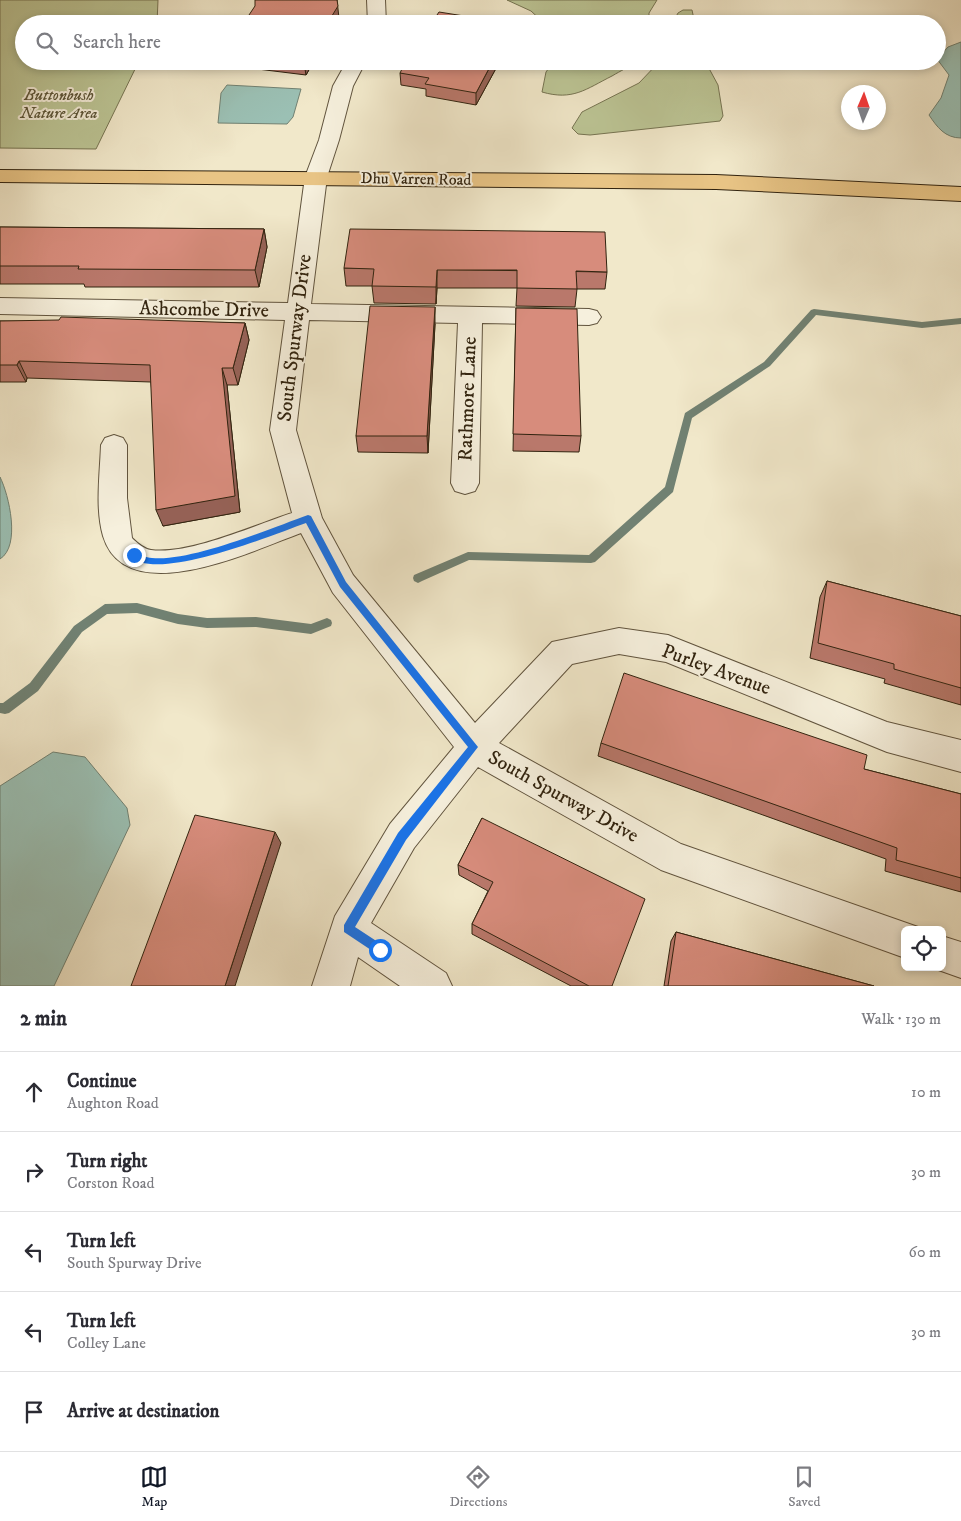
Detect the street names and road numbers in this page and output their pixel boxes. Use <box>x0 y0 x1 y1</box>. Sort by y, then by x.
street label: Dhu Varren Road <box>360 168 472 190</box>
street label: South Spurway Drive <box>272 253 318 423</box>
street label: Ashcombe Drive <box>139 296 269 324</box>
street label: Rathmore Lane <box>453 336 483 462</box>
street label: Purley Avenue <box>658 639 774 701</box>
street label: South Spurway Drive <box>483 745 643 849</box>

